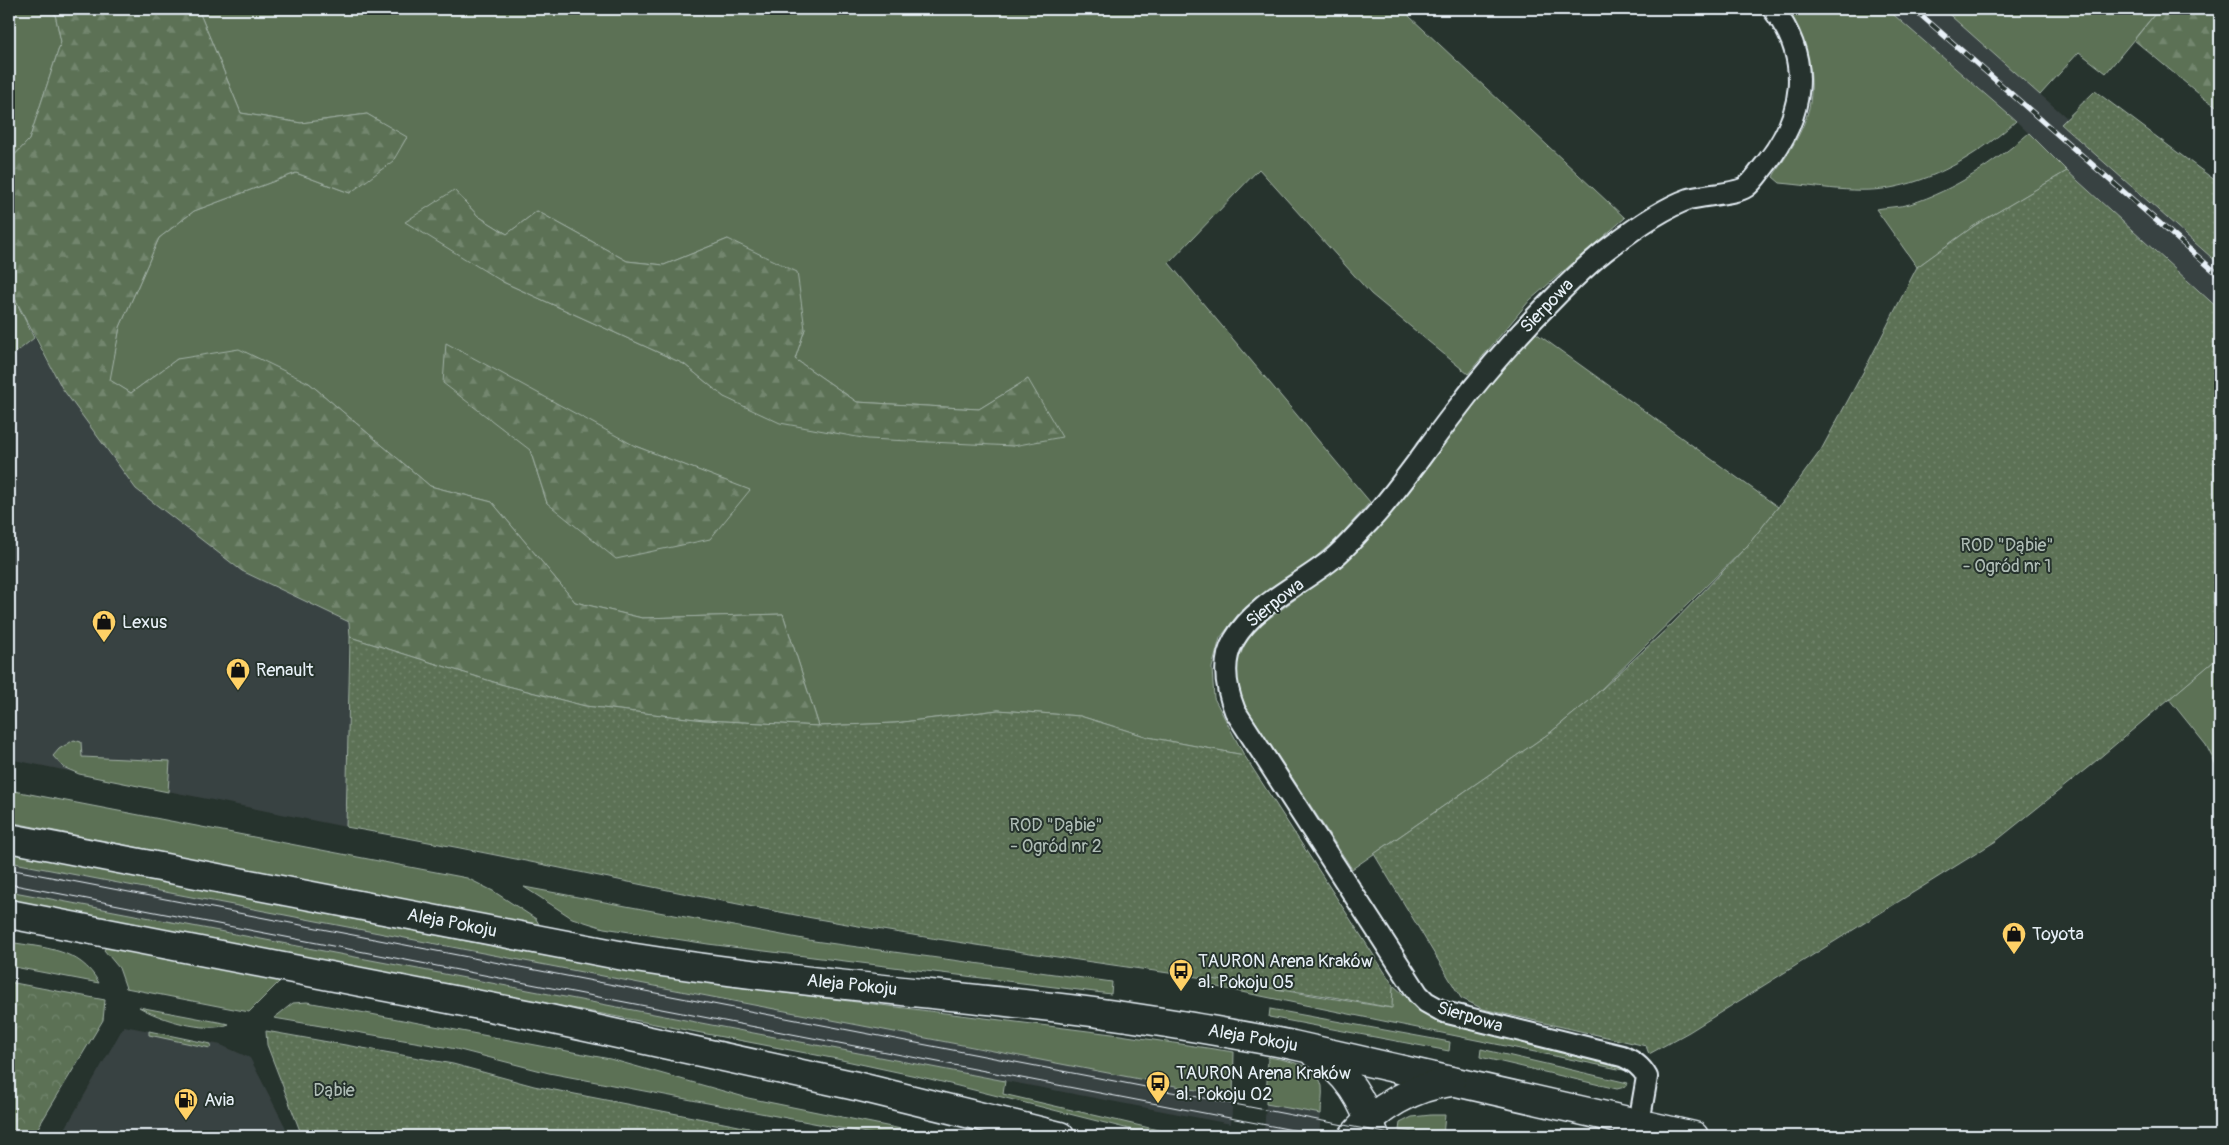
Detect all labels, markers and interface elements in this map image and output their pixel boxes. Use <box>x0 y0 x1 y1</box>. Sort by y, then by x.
street label: Sierpowa <box>1515 274 1579 338</box>
park label: ROD "Dąbie" - Ogród nr 1 <box>1960 534 2054 578</box>
street label: Sierpowa <box>1241 573 1309 633</box>
shop icon: Lexus <box>91 609 117 643</box>
place label: Lexus <box>122 611 167 634</box>
shop icon: Renault <box>225 657 251 691</box>
place label: Renault <box>256 659 314 682</box>
park label: ROD "Dąbie" - Ogród nr 2 <box>1009 814 1103 858</box>
street label: Aleja Pokoju <box>405 903 499 943</box>
shop icon: Toyota <box>2001 921 2027 955</box>
place label: Toyota <box>2032 923 2084 946</box>
place label: TAURON Arena Kraków al. Pokoju 05 <box>1198 950 1373 994</box>
bus stop icon: TAURON Arena Kraków al. Pokoju 05 <box>1168 958 1194 992</box>
street label: Aleja Pokoju <box>806 969 898 1001</box>
street label: Sierpowa <box>1434 996 1506 1038</box>
street label: Aleja Pokoju <box>1206 1019 1300 1057</box>
place label: TAURON Arena Kraków al. Pokoju 02 <box>1176 1062 1351 1106</box>
bus stop icon: TAURON Arena Kraków al. Pokoju 02 <box>1145 1070 1171 1104</box>
park label: Dąbie <box>313 1079 355 1102</box>
fuel station icon: Avia <box>173 1087 199 1121</box>
place label: Avia <box>204 1089 234 1112</box>

